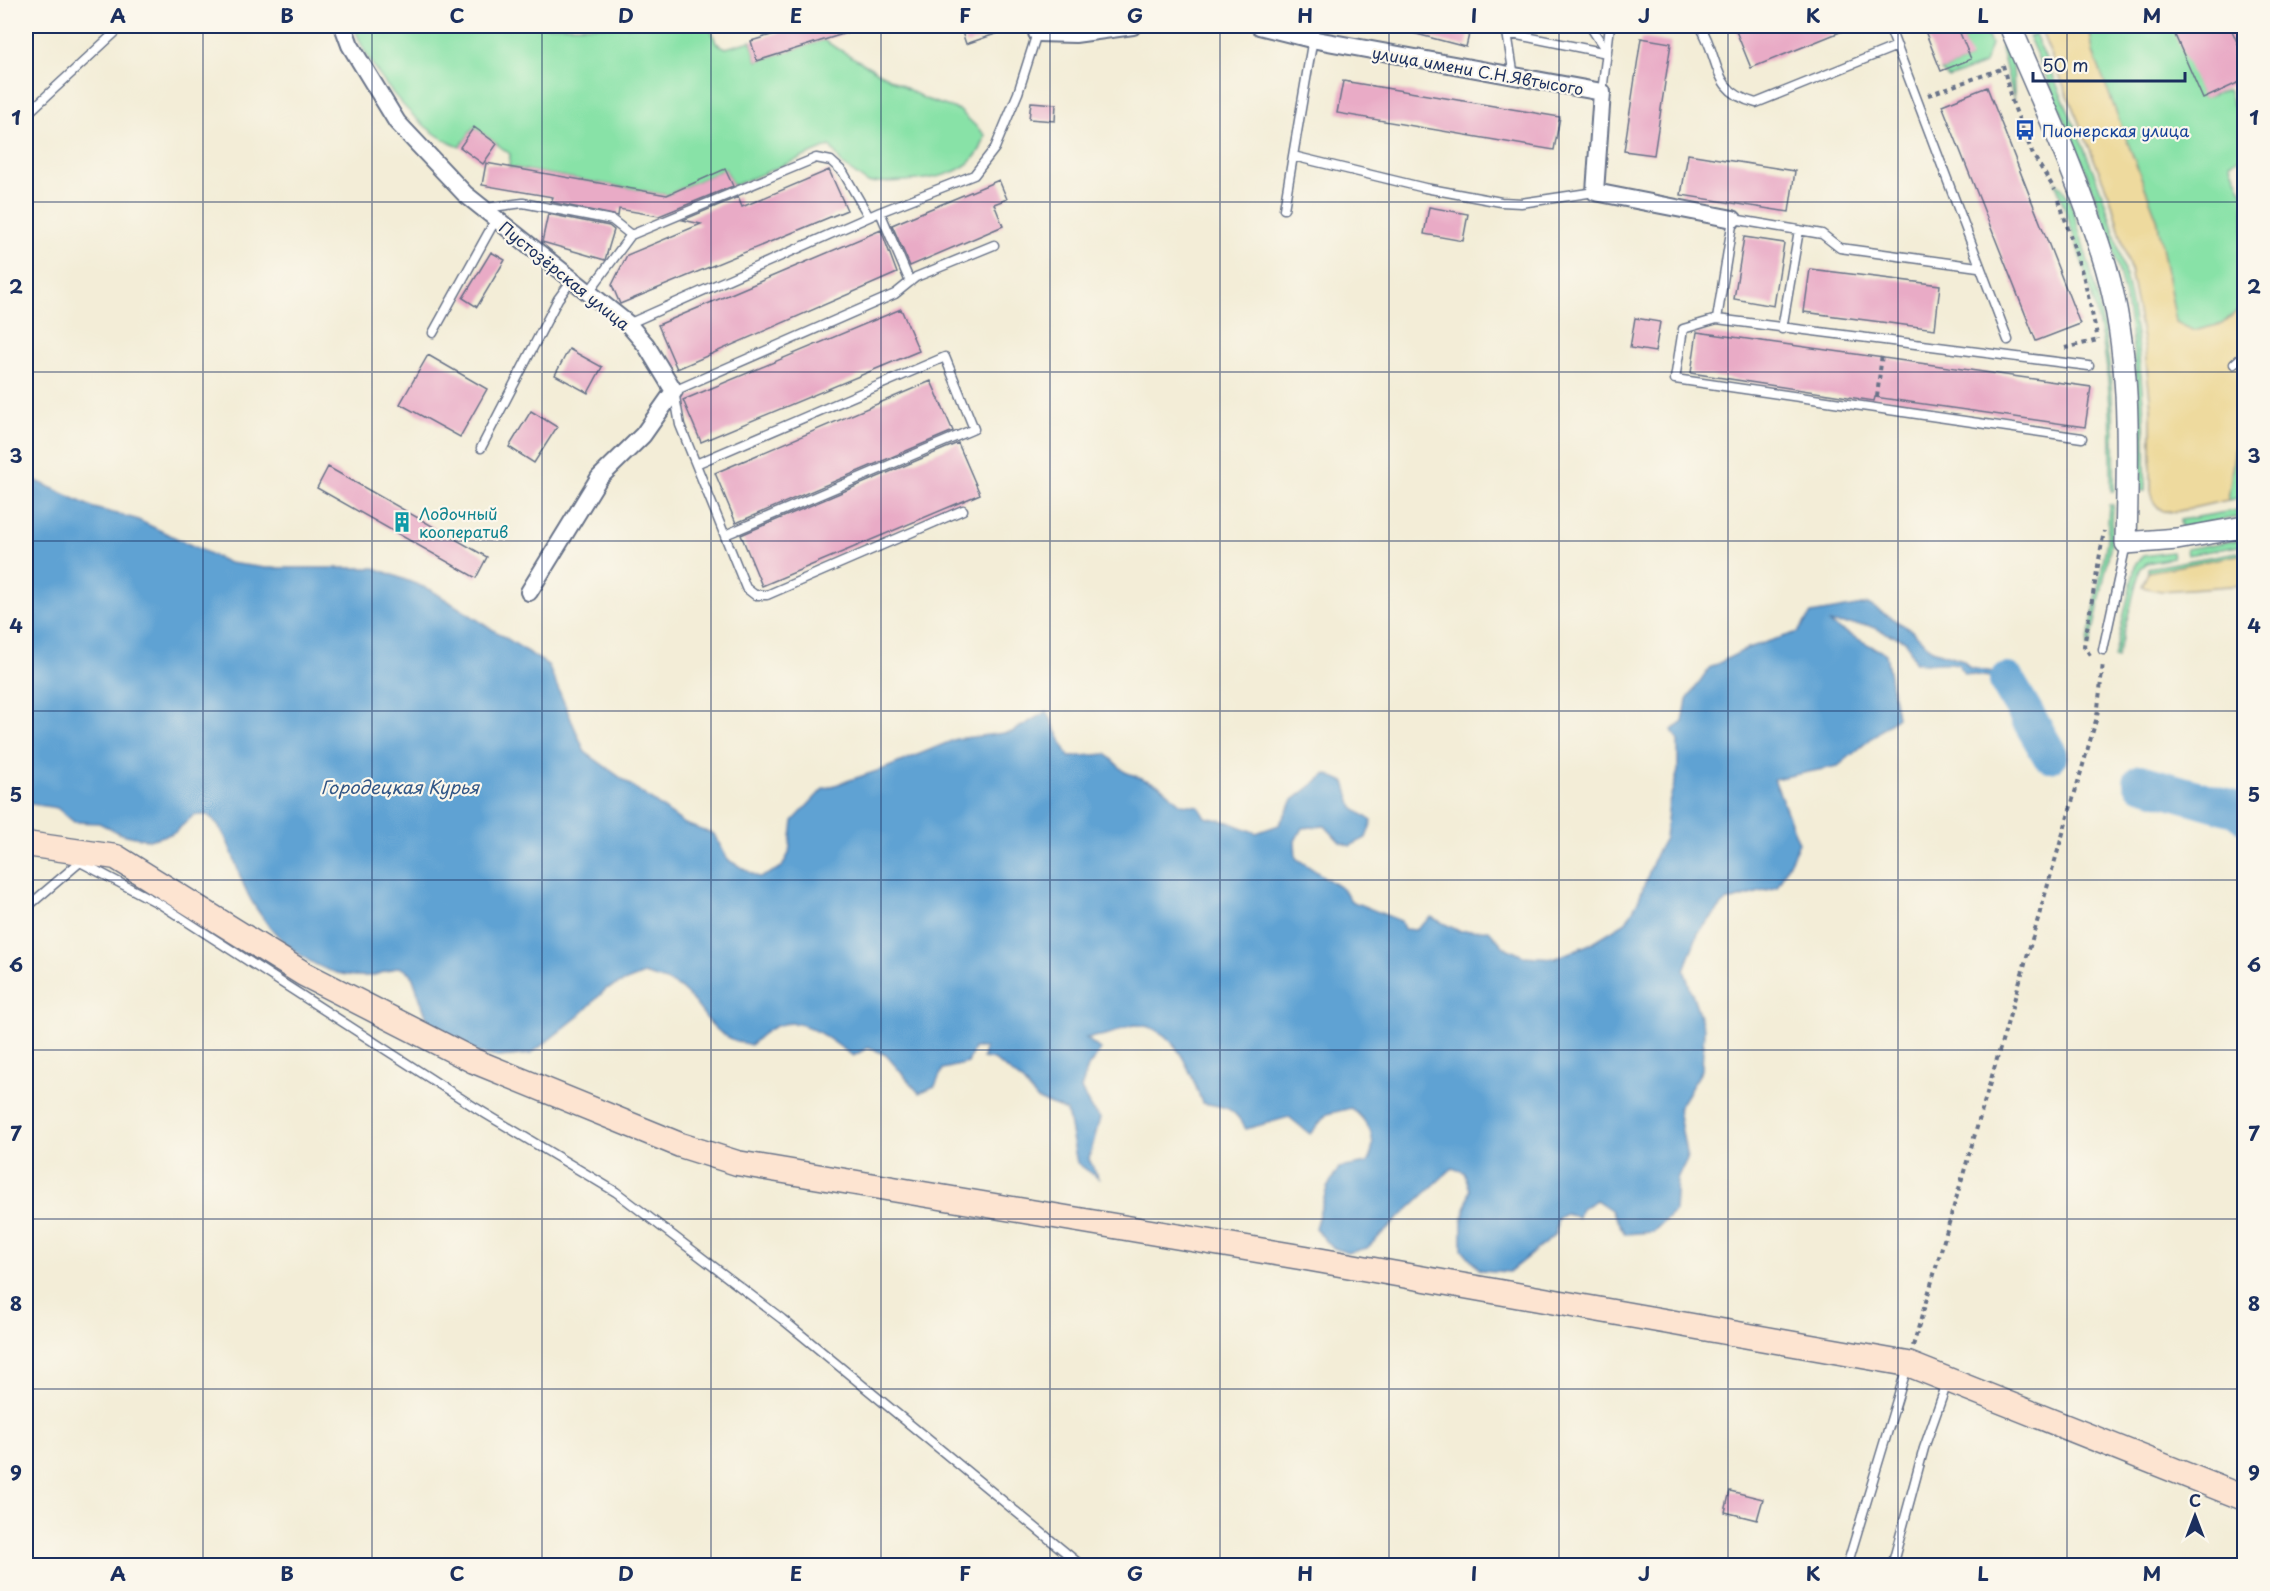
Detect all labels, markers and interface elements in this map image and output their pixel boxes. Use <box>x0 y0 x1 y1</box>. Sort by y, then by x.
text: A <box>110 0 126 30</box>
text: B <box>280 0 294 30</box>
text: C <box>449 0 465 30</box>
text: D <box>618 0 634 30</box>
text: E <box>790 0 802 30</box>
text: F <box>959 0 971 30</box>
text: G <box>1127 0 1143 30</box>
text: H <box>1297 0 1313 30</box>
text: I <box>1471 0 1477 30</box>
text: J <box>1638 0 1650 30</box>
text: K <box>1806 0 1821 30</box>
text: L <box>1977 0 1989 30</box>
text: M <box>2143 0 2161 30</box>
street label: улица имени С.Н.Явтысого <box>1370 40 1586 100</box>
scale bar <box>2033 45 2184 83</box>
text: 50 m <box>2042 51 2089 78</box>
text: 1 <box>11 102 21 132</box>
text: 1 <box>2249 102 2259 132</box>
bus stop icon: Пионерская улица <box>2013 118 2037 142</box>
place label: Пионерская улица <box>2042 118 2189 142</box>
street label: Пустозёрская улица <box>495 215 635 335</box>
text: 2 <box>9 271 23 301</box>
text: 2 <box>2247 271 2261 301</box>
text: 3 <box>9 440 23 470</box>
text: 3 <box>2247 440 2261 470</box>
place label: Лодочный кооператив <box>419 501 508 543</box>
building icon: Лодочный кооператив <box>390 510 414 534</box>
text: 4 <box>9 610 23 640</box>
text: 4 <box>2247 610 2261 640</box>
water label: Городецкая Курья <box>321 773 480 800</box>
text: 5 <box>10 779 22 809</box>
text: 5 <box>2248 779 2260 809</box>
text: 6 <box>9 949 23 979</box>
text: 6 <box>2247 949 2261 979</box>
text: 7 <box>10 1118 22 1148</box>
text: 7 <box>2248 1118 2260 1148</box>
text: 8 <box>10 1288 22 1318</box>
text: 8 <box>2248 1288 2260 1318</box>
text: 9 <box>10 1457 22 1487</box>
text: 9 <box>2248 1457 2260 1487</box>
north arrow <box>2165 1486 2225 1546</box>
text: С <box>2189 1488 2201 1512</box>
text: A <box>110 1558 126 1588</box>
text: B <box>280 1558 294 1588</box>
text: C <box>449 1558 465 1588</box>
text: D <box>618 1558 634 1588</box>
text: E <box>790 1558 802 1588</box>
text: F <box>959 1558 971 1588</box>
text: G <box>1127 1558 1143 1588</box>
text: H <box>1297 1558 1313 1588</box>
text: I <box>1471 1558 1477 1588</box>
text: J <box>1638 1558 1650 1588</box>
text: K <box>1806 1558 1821 1588</box>
text: L <box>1977 1558 1989 1588</box>
text: M <box>2143 1558 2161 1588</box>

